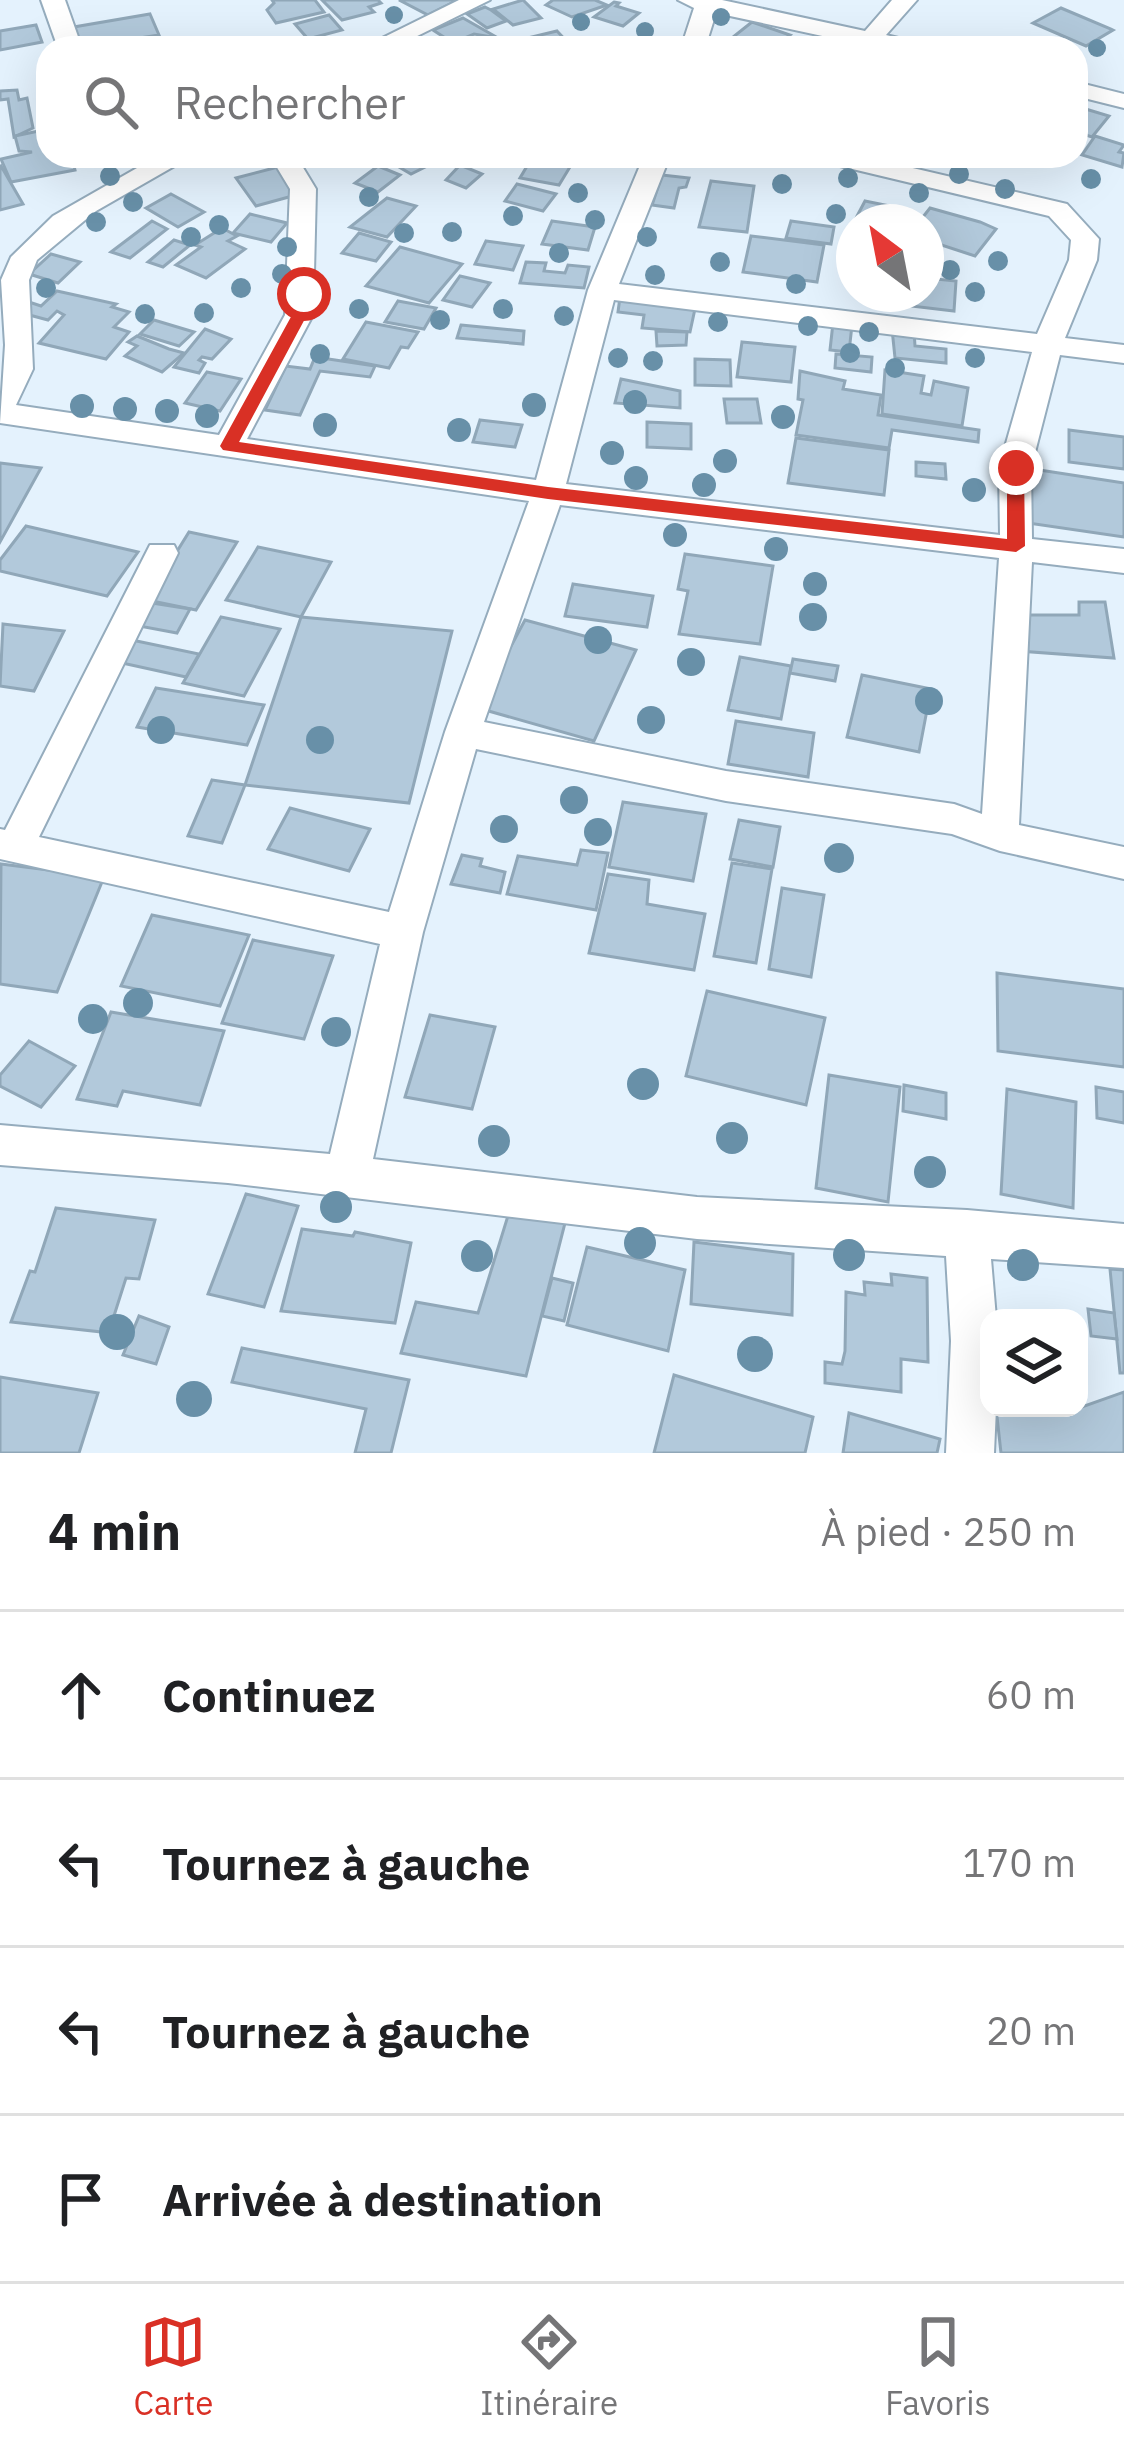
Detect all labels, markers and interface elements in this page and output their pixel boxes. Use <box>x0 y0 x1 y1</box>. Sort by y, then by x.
search box <box>36 36 1088 168</box>
icon: search <box>78 69 144 135</box>
text: Rechercher <box>174 73 405 131</box>
north arrow <box>836 204 944 312</box>
route start <box>277 267 331 321</box>
route end <box>989 441 1043 495</box>
map controls <box>980 1309 1088 1417</box>
button: layers <box>980 1309 1088 1417</box>
text: 4 min <box>48 1498 181 1564</box>
text: À pied · 250 m <box>821 1506 1076 1557</box>
icon: ahead <box>48 1662 114 1728</box>
text: Continuez <box>162 1666 376 1724</box>
text: 60 m <box>986 1669 1076 1720</box>
icon: left <box>48 1830 114 1896</box>
text: Tournez à gauche <box>162 1834 530 1892</box>
text: 170 m <box>963 1837 1076 1888</box>
icon: left <box>48 1998 114 2064</box>
text: Tournez à gauche <box>162 2002 530 2060</box>
text: 20 m <box>986 2005 1076 2056</box>
icon: arrive <box>48 2166 114 2232</box>
text: Arrivée à destination <box>162 2170 603 2228</box>
tab: Carte <box>133 2309 213 2424</box>
tab: Itinéraire <box>480 2309 618 2424</box>
tab: Favoris <box>885 2309 991 2424</box>

